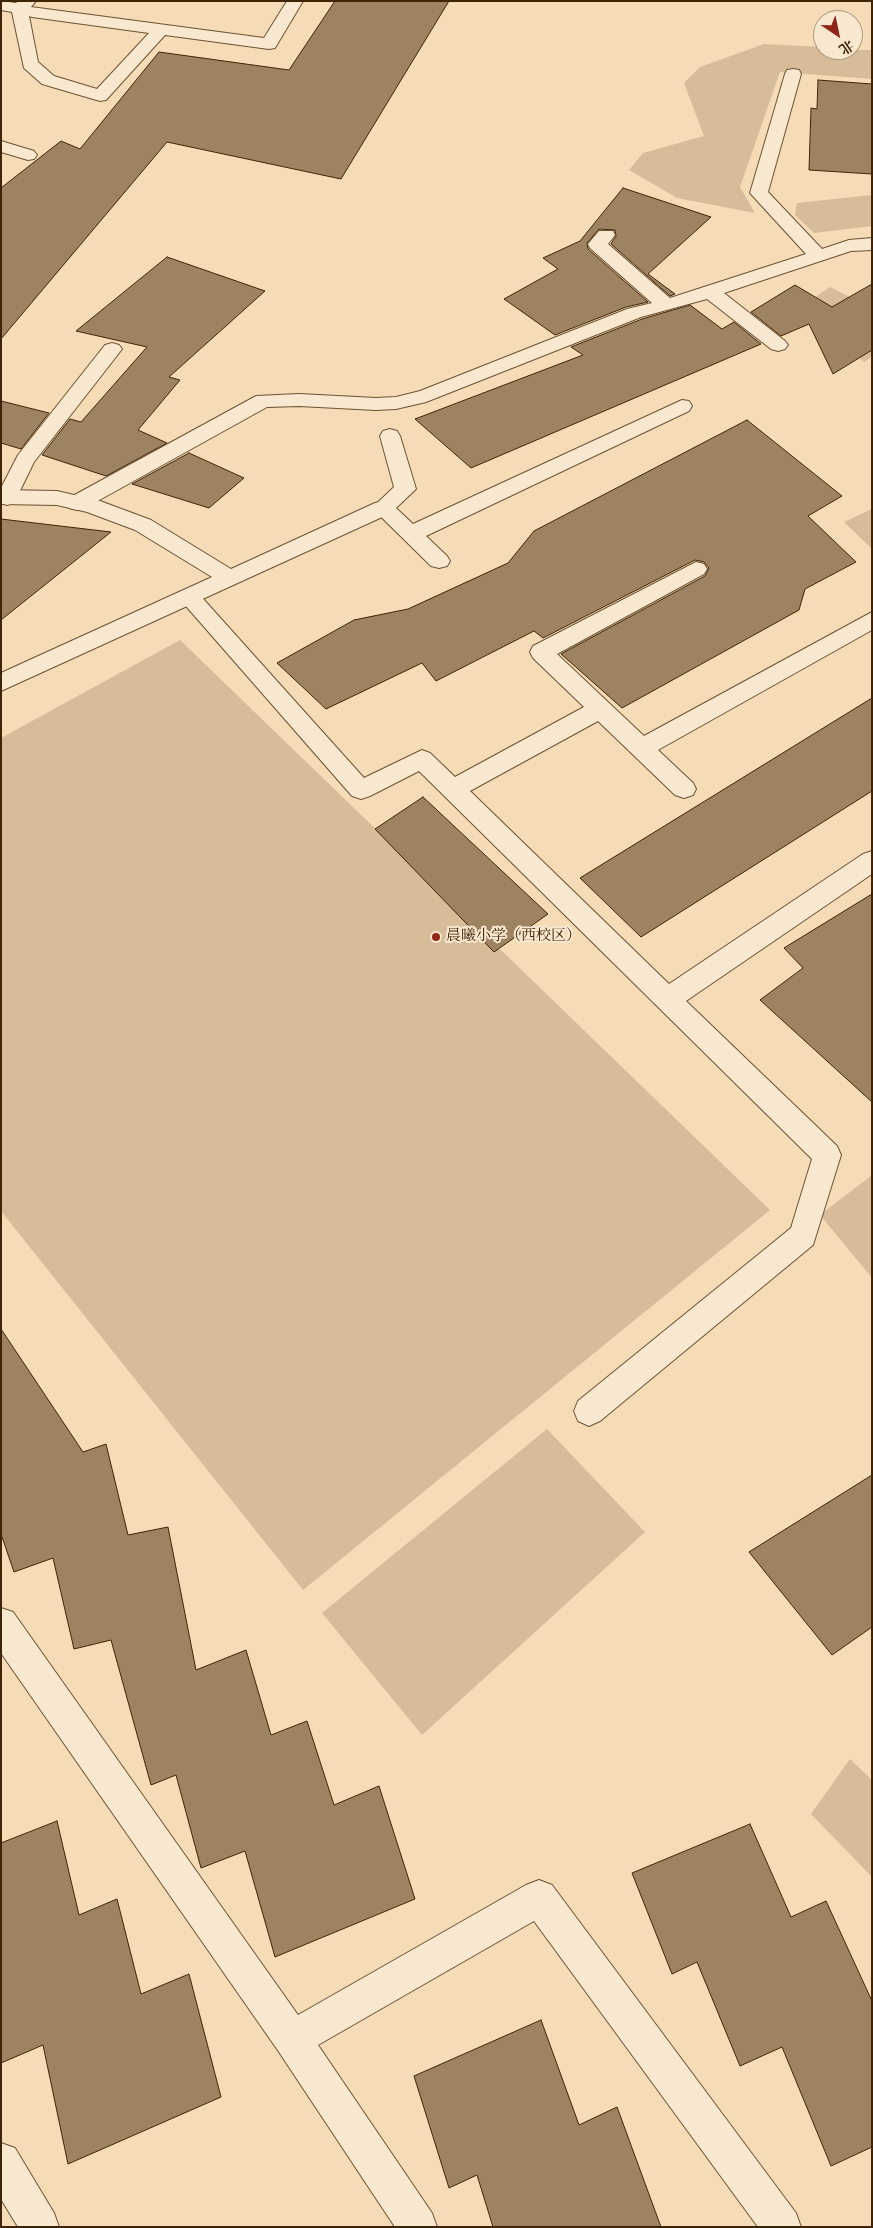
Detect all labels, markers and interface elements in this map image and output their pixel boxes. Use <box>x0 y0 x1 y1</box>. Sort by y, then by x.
north arrow <box>813 10 863 60</box>
text: 北 <box>835 35 857 58</box>
place label: 晨曦小学（西校区） <box>446 928 581 946</box>
marker: 晨曦小学（西校区） <box>430 931 442 943</box>

